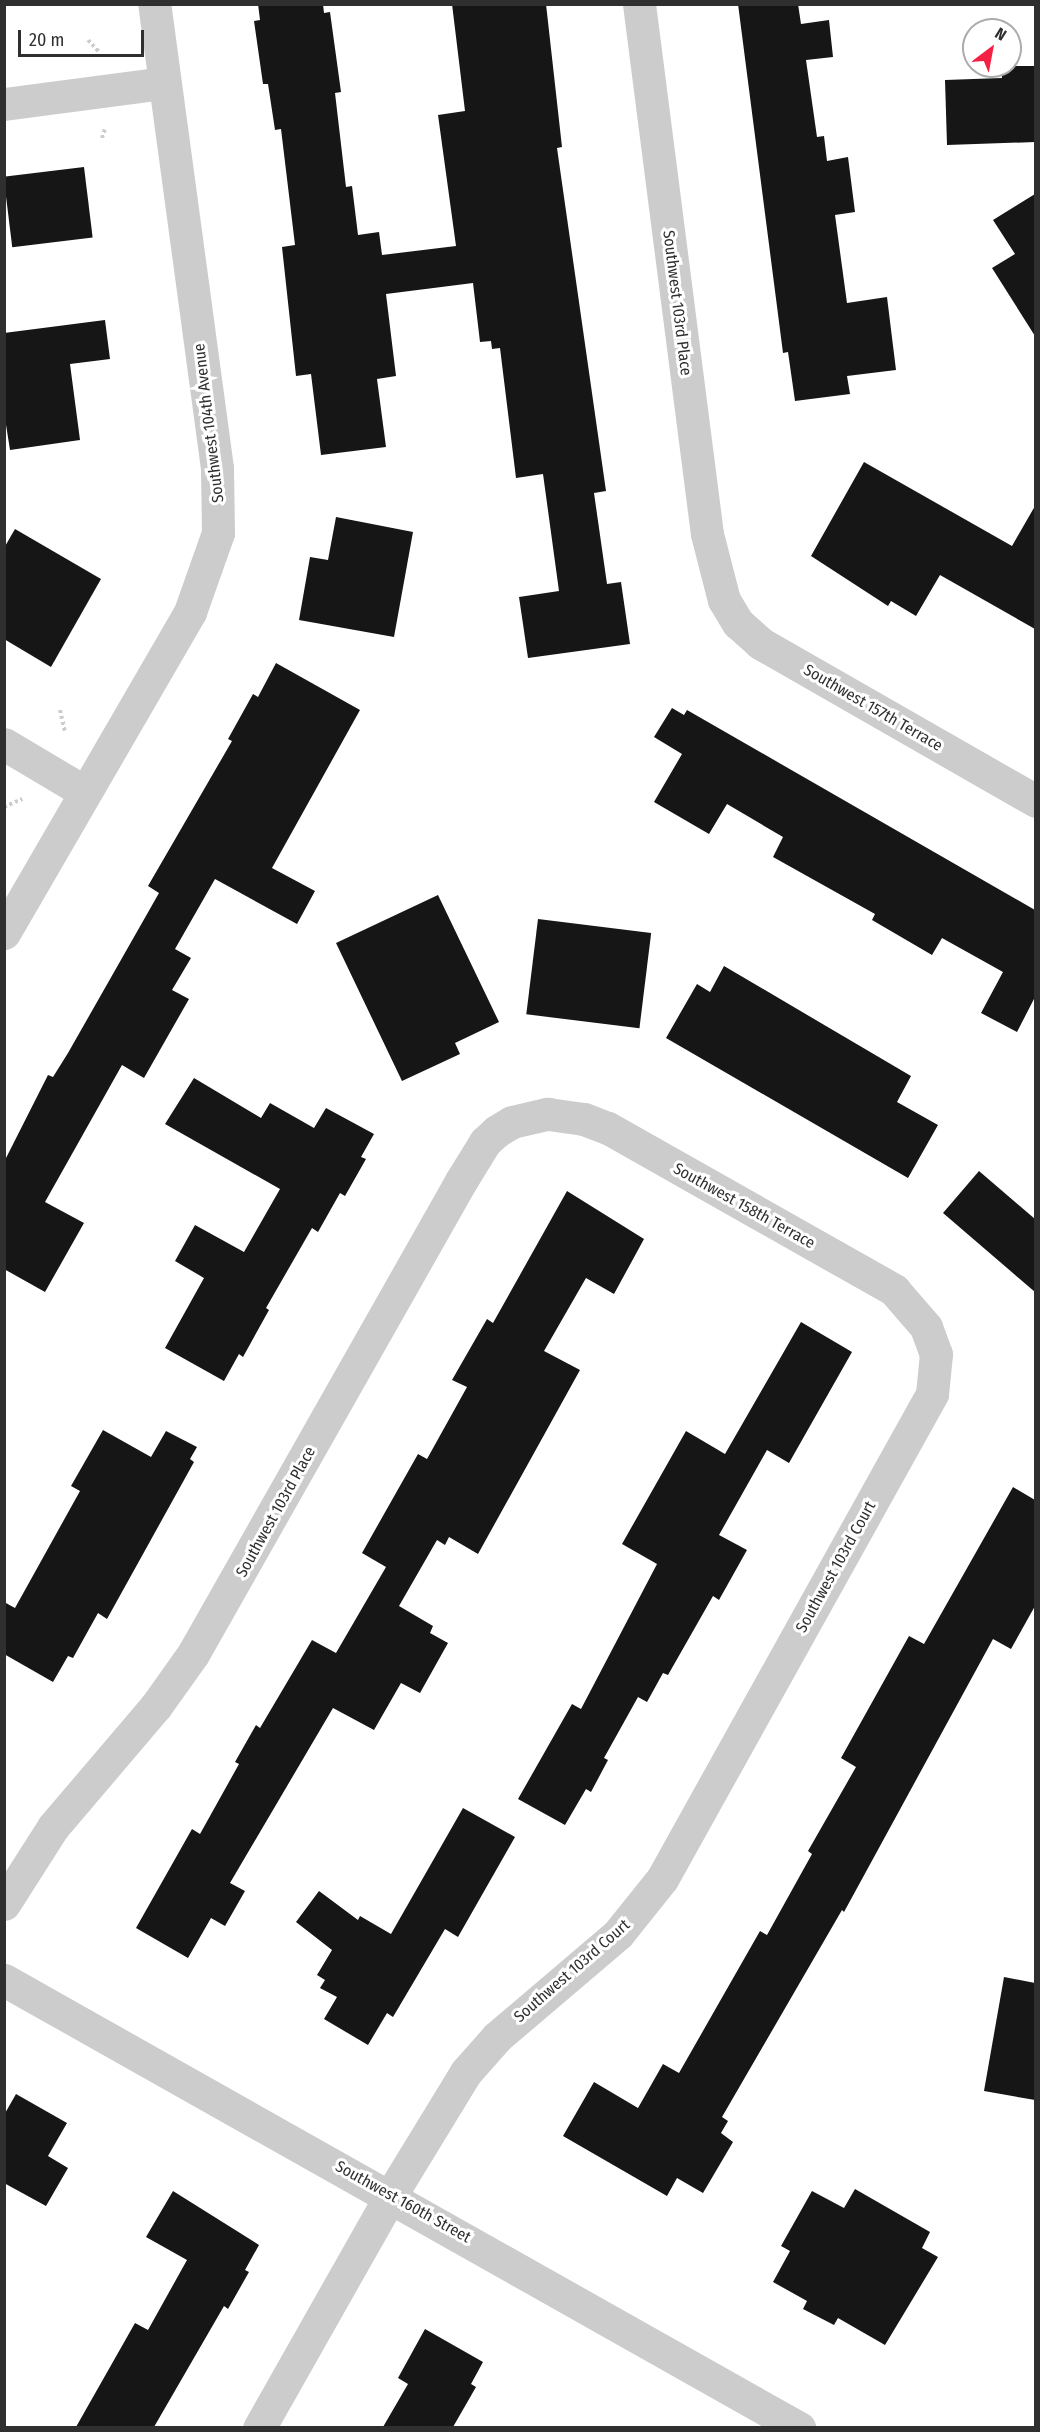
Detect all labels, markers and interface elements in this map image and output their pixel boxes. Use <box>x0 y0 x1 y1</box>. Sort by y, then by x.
scale bar <box>21 18 147 56</box>
north arrow <box>962 18 1022 78</box>
text: N <box>992 23 1010 45</box>
text: 20 m <box>29 29 64 51</box>
street label: Southwest 103rd Place <box>659 229 695 377</box>
street label: Southwest 104th Avenue <box>190 342 228 504</box>
street label: Southwest 157th Terrace <box>800 660 946 756</box>
street label: Southwest 158th Terrace <box>670 1159 818 1253</box>
street label: Southwest 103rd Place <box>232 1443 320 1581</box>
street label: Southwest 103rd Court <box>792 1498 880 1636</box>
street label: Southwest 103rd Court <box>510 1916 634 2026</box>
street label: Southwest 160th Street <box>332 2157 474 2247</box>

